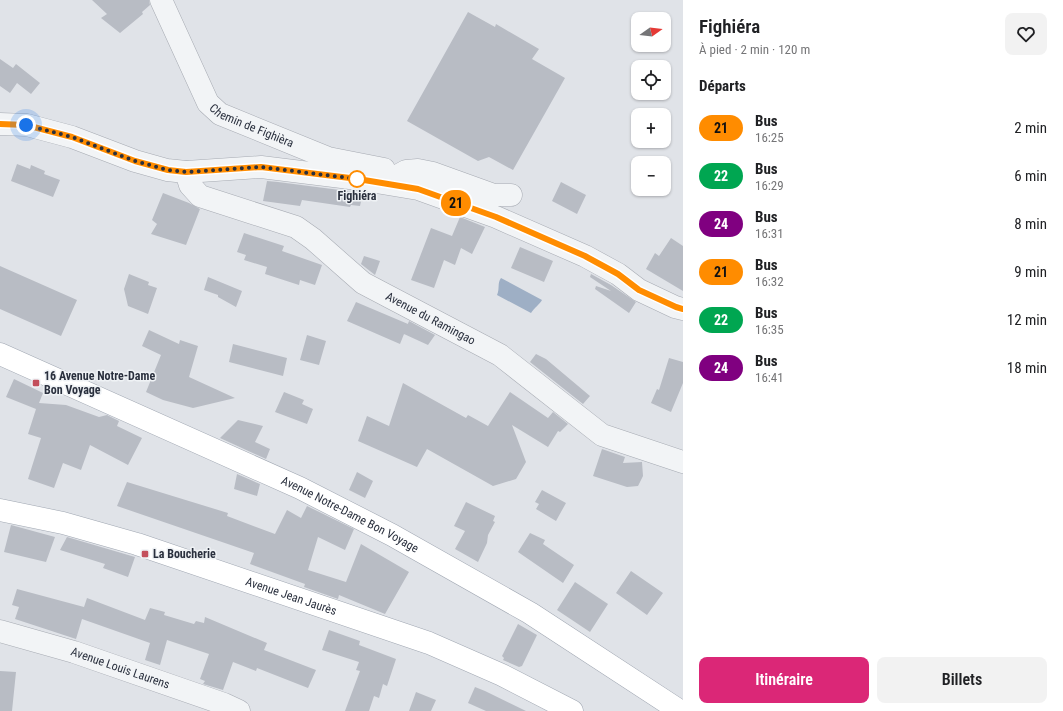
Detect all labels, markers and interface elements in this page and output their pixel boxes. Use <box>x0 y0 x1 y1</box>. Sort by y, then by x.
north arrow <box>631 12 671 52</box>
map controls <box>631 12 671 196</box>
button: heart <box>1005 13 1047 55</box>
text: Fighiéra <box>699 15 760 38</box>
text: À pied · 2 min · 120 m <box>699 42 810 57</box>
button: locate <box>631 60 671 100</box>
text: Départs <box>699 77 746 95</box>
street label: Chemin de Fighièra <box>207 101 296 150</box>
button: + <box>631 108 671 148</box>
text: Bus <box>755 112 778 130</box>
your location <box>16 115 36 135</box>
text: 2 min <box>1014 119 1047 137</box>
text: 21 <box>714 120 728 136</box>
text: 16:25 <box>755 130 784 145</box>
button: − <box>631 156 671 196</box>
text: Bus <box>755 160 778 178</box>
text: 6 min <box>1014 167 1047 185</box>
text: 22 <box>714 168 728 184</box>
marker: Fighiéra <box>348 170 366 188</box>
text: 16:29 <box>755 178 784 193</box>
place label: Fighiéra <box>338 189 377 203</box>
line badge: 21 <box>438 190 474 216</box>
text: 21 <box>449 195 463 211</box>
text: Bus <box>755 208 778 226</box>
text: 8 min <box>1014 215 1047 233</box>
text: 24 <box>714 216 728 232</box>
text: 16:31 <box>755 226 784 241</box>
text: Bus <box>755 256 778 274</box>
text: 9 min <box>1014 263 1047 281</box>
text: 21 <box>714 264 728 280</box>
text: 16:32 <box>755 274 784 289</box>
street label: Avenue du Ramingao <box>383 289 478 348</box>
text: Bus <box>755 304 778 322</box>
text: 12 min <box>1007 311 1047 329</box>
text: 22 <box>714 312 728 328</box>
text: 16:35 <box>755 322 784 337</box>
text: Bus <box>755 352 778 370</box>
text: 18 min <box>1007 359 1047 377</box>
text: 24 <box>714 360 728 376</box>
place label: 16 Avenue Notre-Dame Bon Voyage <box>44 369 155 397</box>
text: 16:41 <box>755 370 784 385</box>
marker: 16 Avenue Notre-Dame Bon Voyage <box>31 378 41 388</box>
street label: Avenue Notre-Dame Bon Voyage <box>279 474 421 556</box>
place label: La Boucherie <box>153 547 216 561</box>
marker: La Boucherie <box>140 549 150 559</box>
street label: Avenue Jean Jaurès <box>244 574 338 618</box>
street label: Avenue Louis Laurens <box>69 644 172 692</box>
button: Itinéraire <box>699 657 869 703</box>
button: Billets <box>877 657 1047 703</box>

